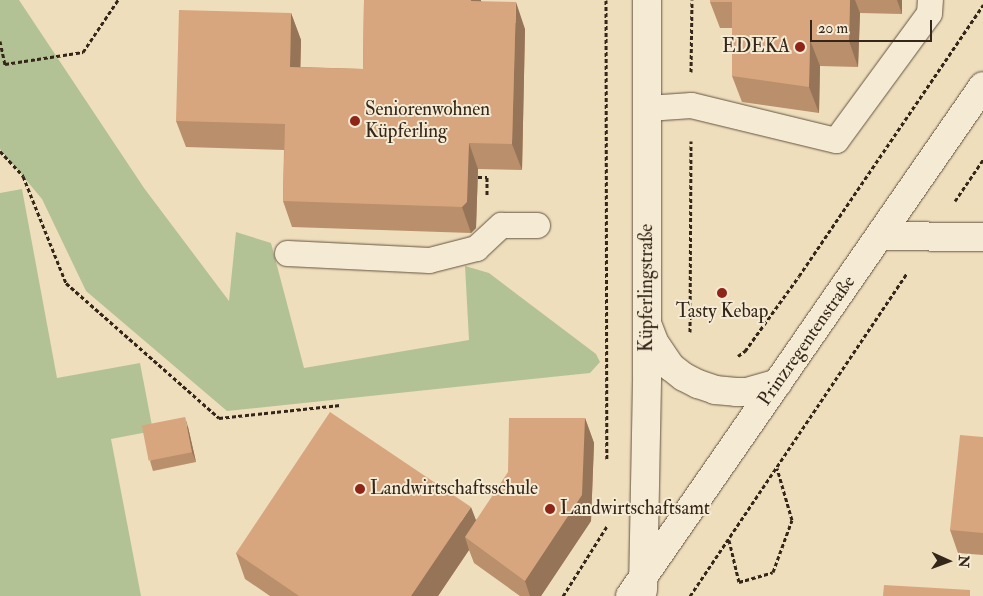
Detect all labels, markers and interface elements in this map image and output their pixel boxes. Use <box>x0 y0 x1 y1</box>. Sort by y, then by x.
scale bar <box>813 10 936 42</box>
text: 20 m <box>818 19 848 38</box>
place label: EDEKA <box>722 36 790 58</box>
marker: EDEKA <box>794 41 806 53</box>
place label: Seniorenwohnen Küpferling <box>365 99 490 143</box>
marker: Seniorenwohnen Küpferling <box>349 115 361 127</box>
street label: Küpferlingstraße <box>636 224 658 352</box>
street label: Prinzregentenstraße <box>754 272 860 410</box>
marker: Tasty Kebap <box>716 287 728 299</box>
place label: Tasty Kebap <box>676 301 768 323</box>
place label: Landwirtschaftsschule <box>370 478 538 500</box>
marker: Landwirtschaftsschule <box>354 483 366 495</box>
place label: Landwirtschaftsamt <box>560 498 710 520</box>
marker: Landwirtschaftsamt <box>544 503 556 515</box>
north arrow <box>923 536 973 586</box>
text: N <box>955 555 972 568</box>

